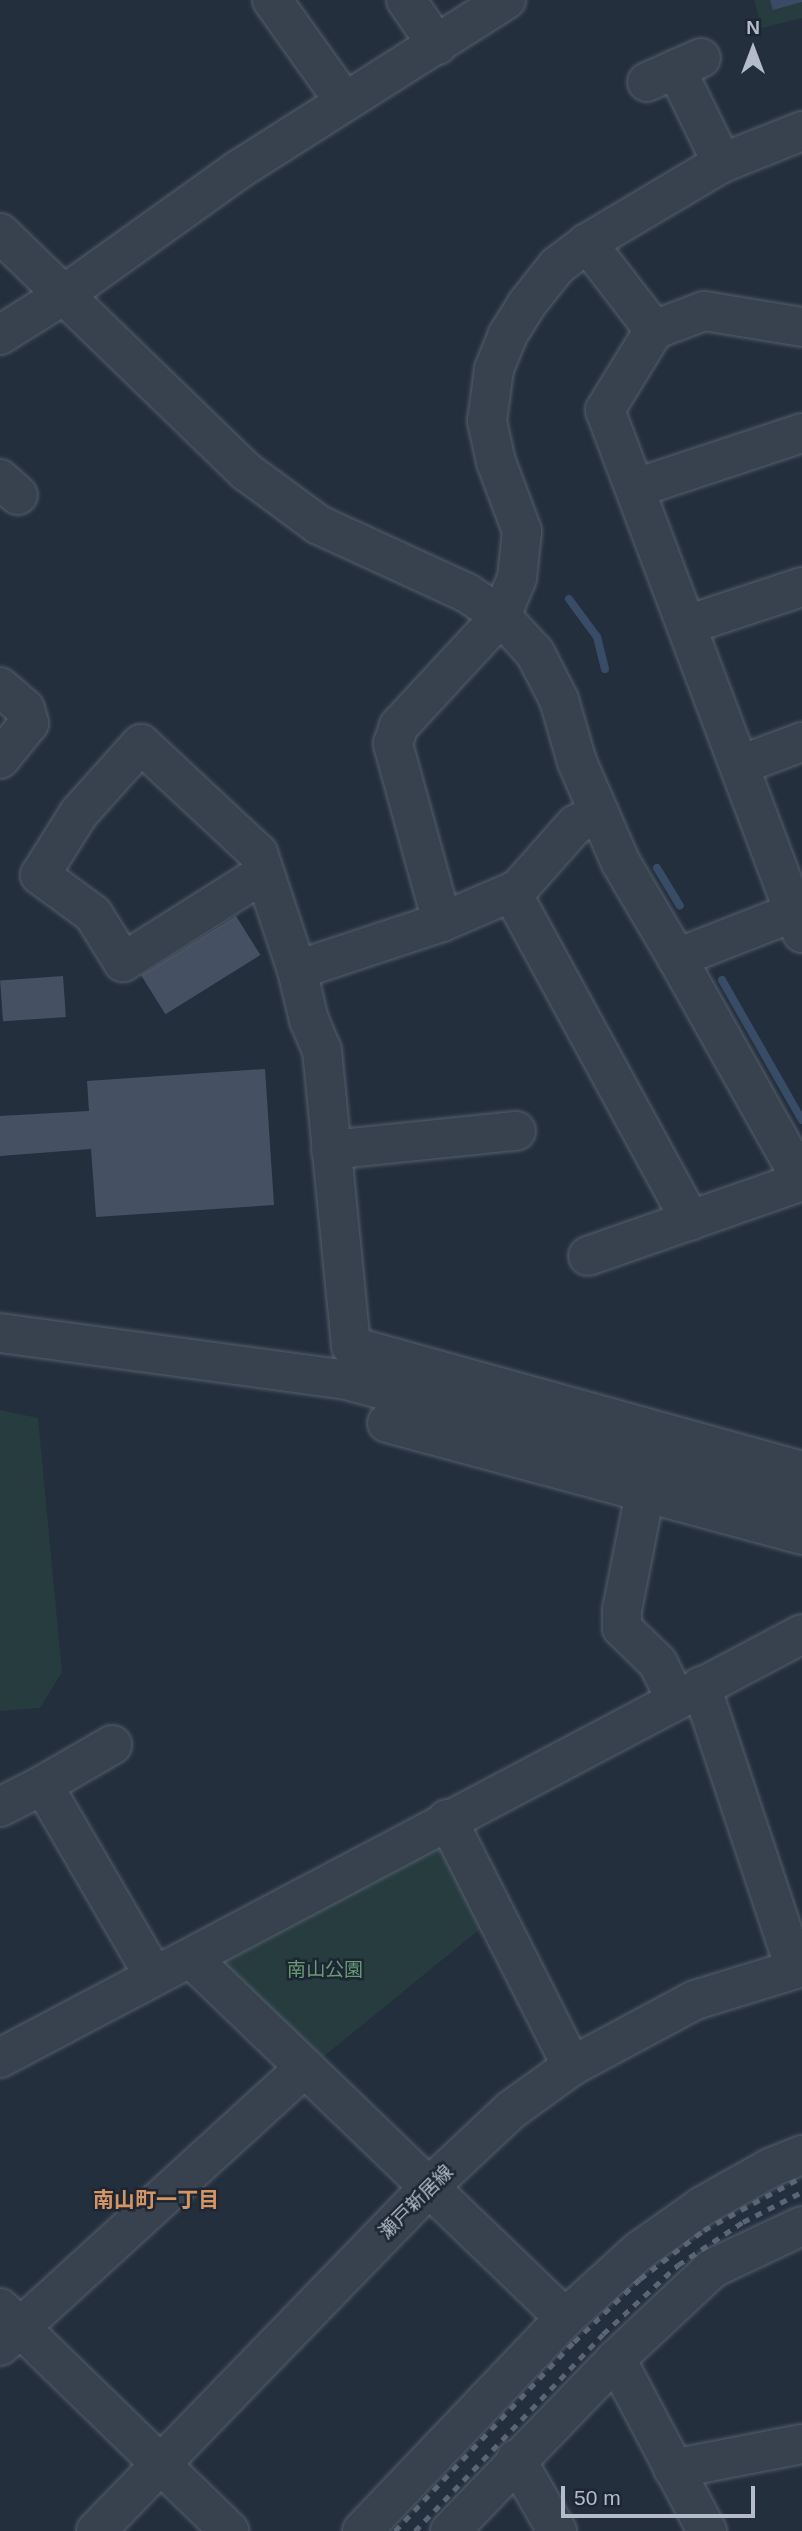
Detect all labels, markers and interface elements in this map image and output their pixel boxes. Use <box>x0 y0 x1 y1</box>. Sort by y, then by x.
north arrow <box>718 14 788 84</box>
text: N <box>746 17 760 38</box>
park label: 南山公園 <box>287 1959 363 1981</box>
street label: 瀬戸新居線 <box>374 2160 458 2244</box>
district label: 南山町一丁目 <box>93 2187 219 2213</box>
scale bar <box>564 2472 758 2516</box>
text: 50 m <box>574 2486 621 2509</box>

